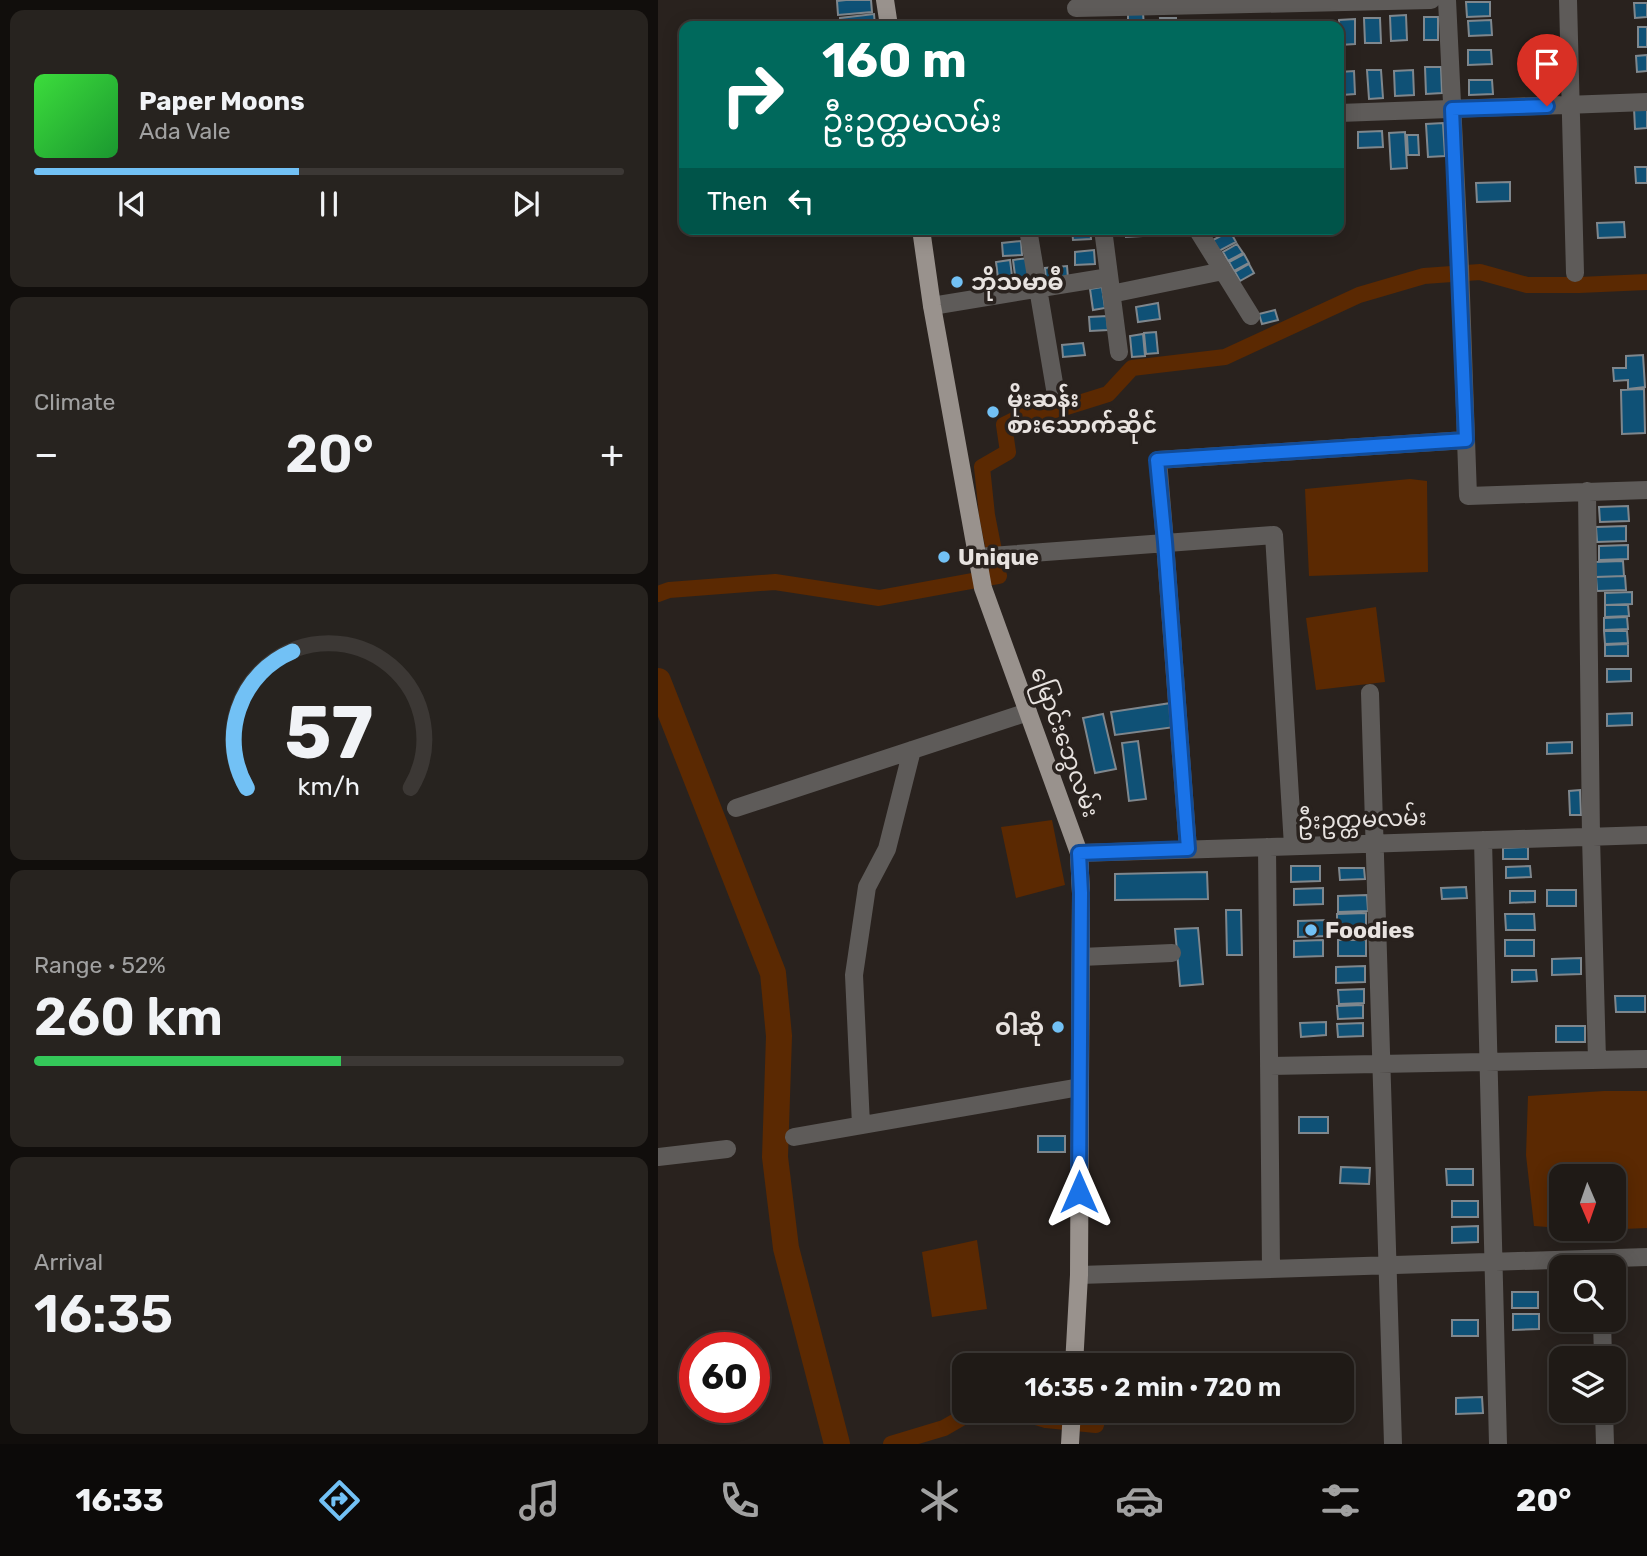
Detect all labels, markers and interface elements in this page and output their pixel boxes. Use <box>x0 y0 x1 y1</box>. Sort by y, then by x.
text: 160 m <box>822 31 967 89</box>
pin <box>1517 34 1577 106</box>
icon: arrive <box>1528 45 1566 83</box>
icon: right <box>707 49 798 140</box>
text: Paper Moons <box>139 86 305 117</box>
text: ဦးဥတ္တမလမ်း <box>822 102 1002 140</box>
text: Ada Vale <box>139 117 231 145</box>
icon: left <box>782 182 820 220</box>
icon: previous <box>113 185 151 223</box>
icon: pause <box>310 185 348 223</box>
icon: next <box>507 185 545 223</box>
text: Then <box>707 186 768 217</box>
place label: ဘိုသမာဓီ <box>971 266 1064 301</box>
marker: ဘိုသမာဓီ <box>949 274 965 290</box>
place label: မိုးဆန်း စားသောက်ဆိုင် <box>1007 383 1157 444</box>
text: Climate <box>34 388 115 416</box>
marker: မိုးဆန်း စားသောက်ဆိုင် <box>985 404 1001 420</box>
text: 20° <box>285 423 374 485</box>
text: − <box>34 431 59 477</box>
text: + <box>600 431 624 477</box>
place label: Unique <box>958 543 1039 571</box>
marker: Unique <box>936 549 952 565</box>
street label: မြောင်းဘွေလမ်း <box>1020 662 1107 823</box>
text: 57 <box>285 690 373 776</box>
text: km/h <box>298 772 360 801</box>
street label: ဦးဥတ္တမလမ်း <box>1297 801 1427 840</box>
place label: Foodies <box>1325 916 1415 944</box>
marker: Foodies <box>1303 922 1319 938</box>
text: Range · 52% <box>34 951 166 979</box>
text: 260 km <box>34 986 223 1048</box>
place label: ဝါဆို <box>995 1011 1044 1046</box>
marker: ဝါဆို <box>1050 1019 1066 1035</box>
position arrow <box>1042 1155 1116 1229</box>
north arrow <box>1549 1164 1626 1241</box>
map controls <box>1549 1164 1626 1423</box>
text: Arrival <box>34 1248 103 1276</box>
button: search <box>1549 1255 1626 1332</box>
text: 16:35 <box>34 1283 173 1345</box>
speed limit sign: 60 <box>679 1332 770 1423</box>
button: layers <box>1549 1346 1626 1423</box>
text: 16:35 · 2 min · 720 m <box>1025 1372 1281 1403</box>
icon: directions <box>315 1476 364 1525</box>
icon: music <box>515 1476 564 1525</box>
icon: phone <box>715 1476 764 1525</box>
icon: climate <box>915 1476 964 1525</box>
icon: car <box>1115 1476 1164 1525</box>
icon: filters <box>1316 1476 1365 1525</box>
text: 16:33 <box>76 1481 164 1519</box>
text: 20° <box>1516 1481 1571 1519</box>

